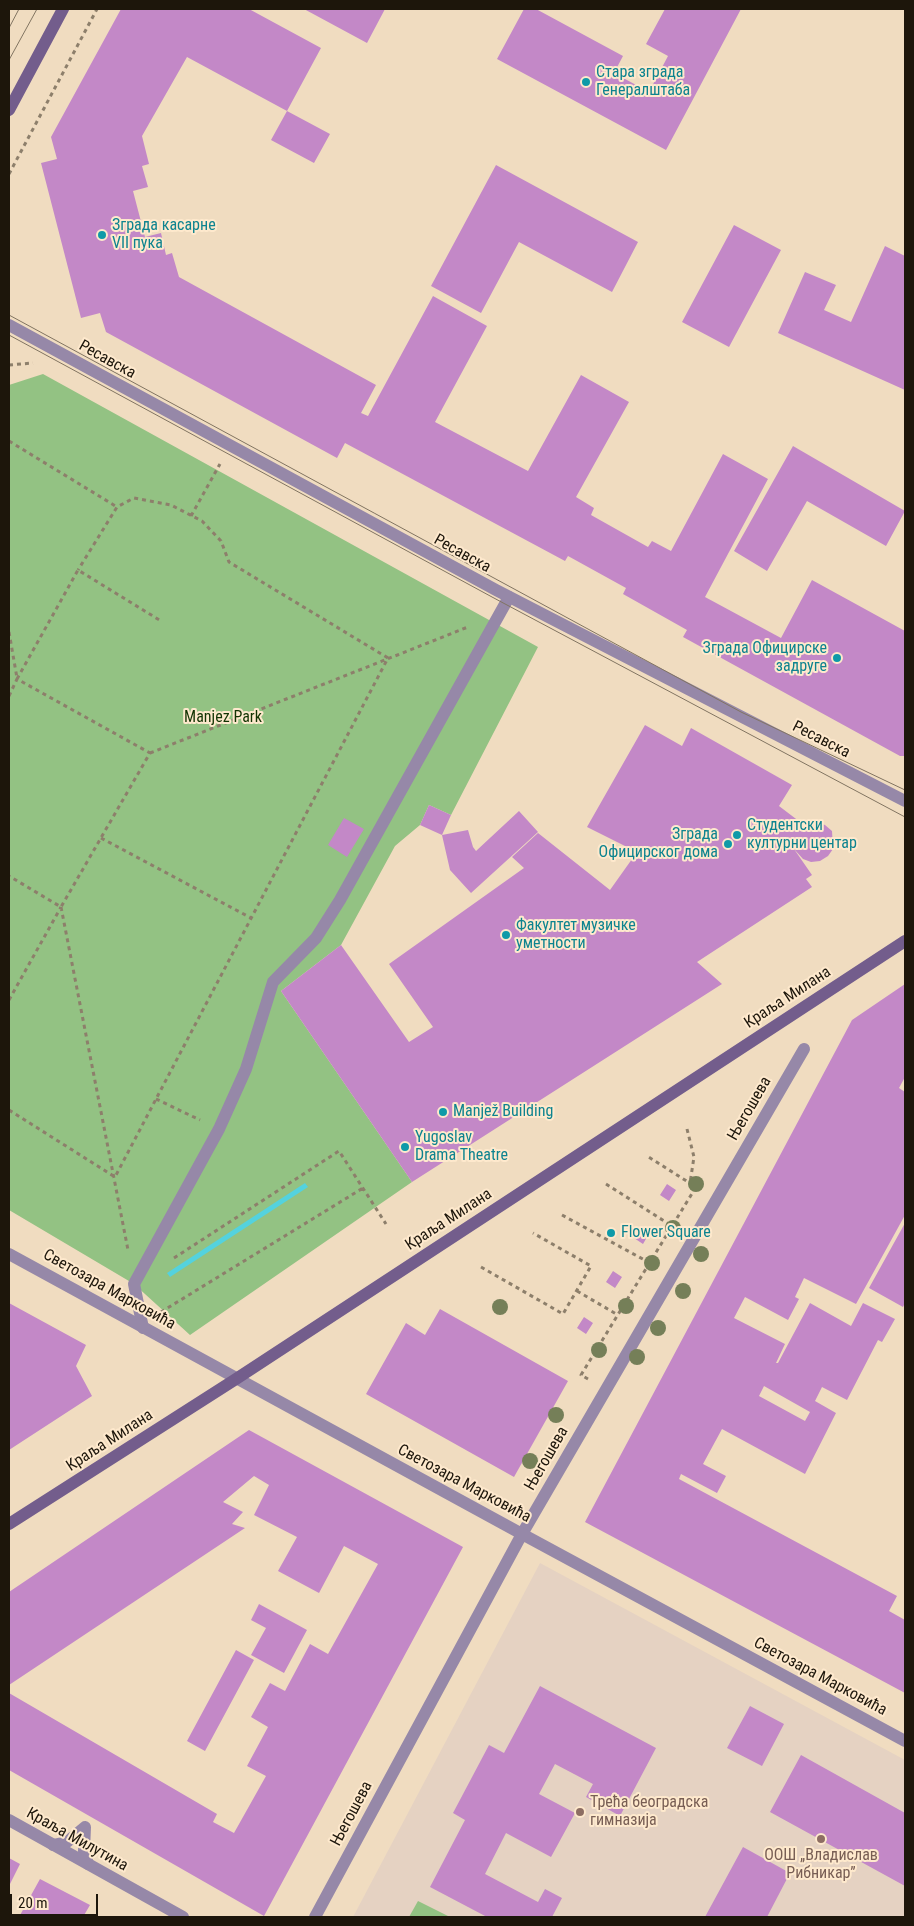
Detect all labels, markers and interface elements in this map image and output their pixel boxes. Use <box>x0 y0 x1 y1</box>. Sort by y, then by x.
place label: Стара зграда Генералштаба <box>596 63 690 101</box>
marker: Стара зграда Генералштаба <box>580 76 592 88</box>
place label: Зграда касарне VII пука <box>112 216 216 254</box>
marker: Зграда касарне VII пука <box>96 229 108 241</box>
street label: Ресавска <box>75 337 139 383</box>
street label: Ресавска <box>430 531 494 577</box>
place label: Зграда Официрске задруге <box>703 639 827 677</box>
marker: Зграда Официрске задруге <box>831 652 843 664</box>
park label: Manjez Park <box>184 708 262 728</box>
street label: Ресавска <box>789 717 853 763</box>
place label: Студентски културни центар <box>747 816 857 854</box>
place label: Зграда Официрског дома <box>599 825 718 863</box>
marker: Студентски културни центар <box>731 829 743 841</box>
marker: Зграда Официрског дома <box>722 838 734 850</box>
place label: Факултет музичке уметности <box>516 916 636 954</box>
marker: Факултет музичке уметности <box>500 929 512 941</box>
street label: Краља Милана <box>741 963 835 1033</box>
street label: Његошева <box>724 1074 776 1144</box>
place label: Manjež Building <box>453 1102 553 1122</box>
marker: Manjež Building <box>437 1106 449 1118</box>
place label: Yugoslav Drama Theatre <box>415 1128 508 1166</box>
marker: Yugoslav Drama Theatre <box>399 1141 411 1153</box>
street label: Краља Милана <box>402 1185 496 1255</box>
place label: Flower Square <box>621 1223 711 1243</box>
marker: Flower Square <box>605 1227 617 1239</box>
street label: Светозара Марковића <box>40 1246 178 1334</box>
street label: Краља Милана <box>63 1406 157 1476</box>
street label: Његошева <box>521 1424 573 1494</box>
street label: Светозара Марковића <box>394 1441 534 1527</box>
street label: Светозара Марковића <box>750 1634 890 1720</box>
street label: Његошева <box>327 1778 377 1850</box>
place label: Трећа београдска гимназија <box>590 1793 708 1831</box>
street label: Краља Милутина <box>23 1804 131 1876</box>
marker: Трећа београдска гимназија <box>574 1806 586 1818</box>
marker: ООШ „Владислав Рибникар” <box>815 1833 827 1845</box>
place label: ООШ „Владислав Рибникар” <box>764 1846 878 1884</box>
scale bar <box>12 1884 100 1916</box>
text: 20 m <box>18 1894 48 1912</box>

